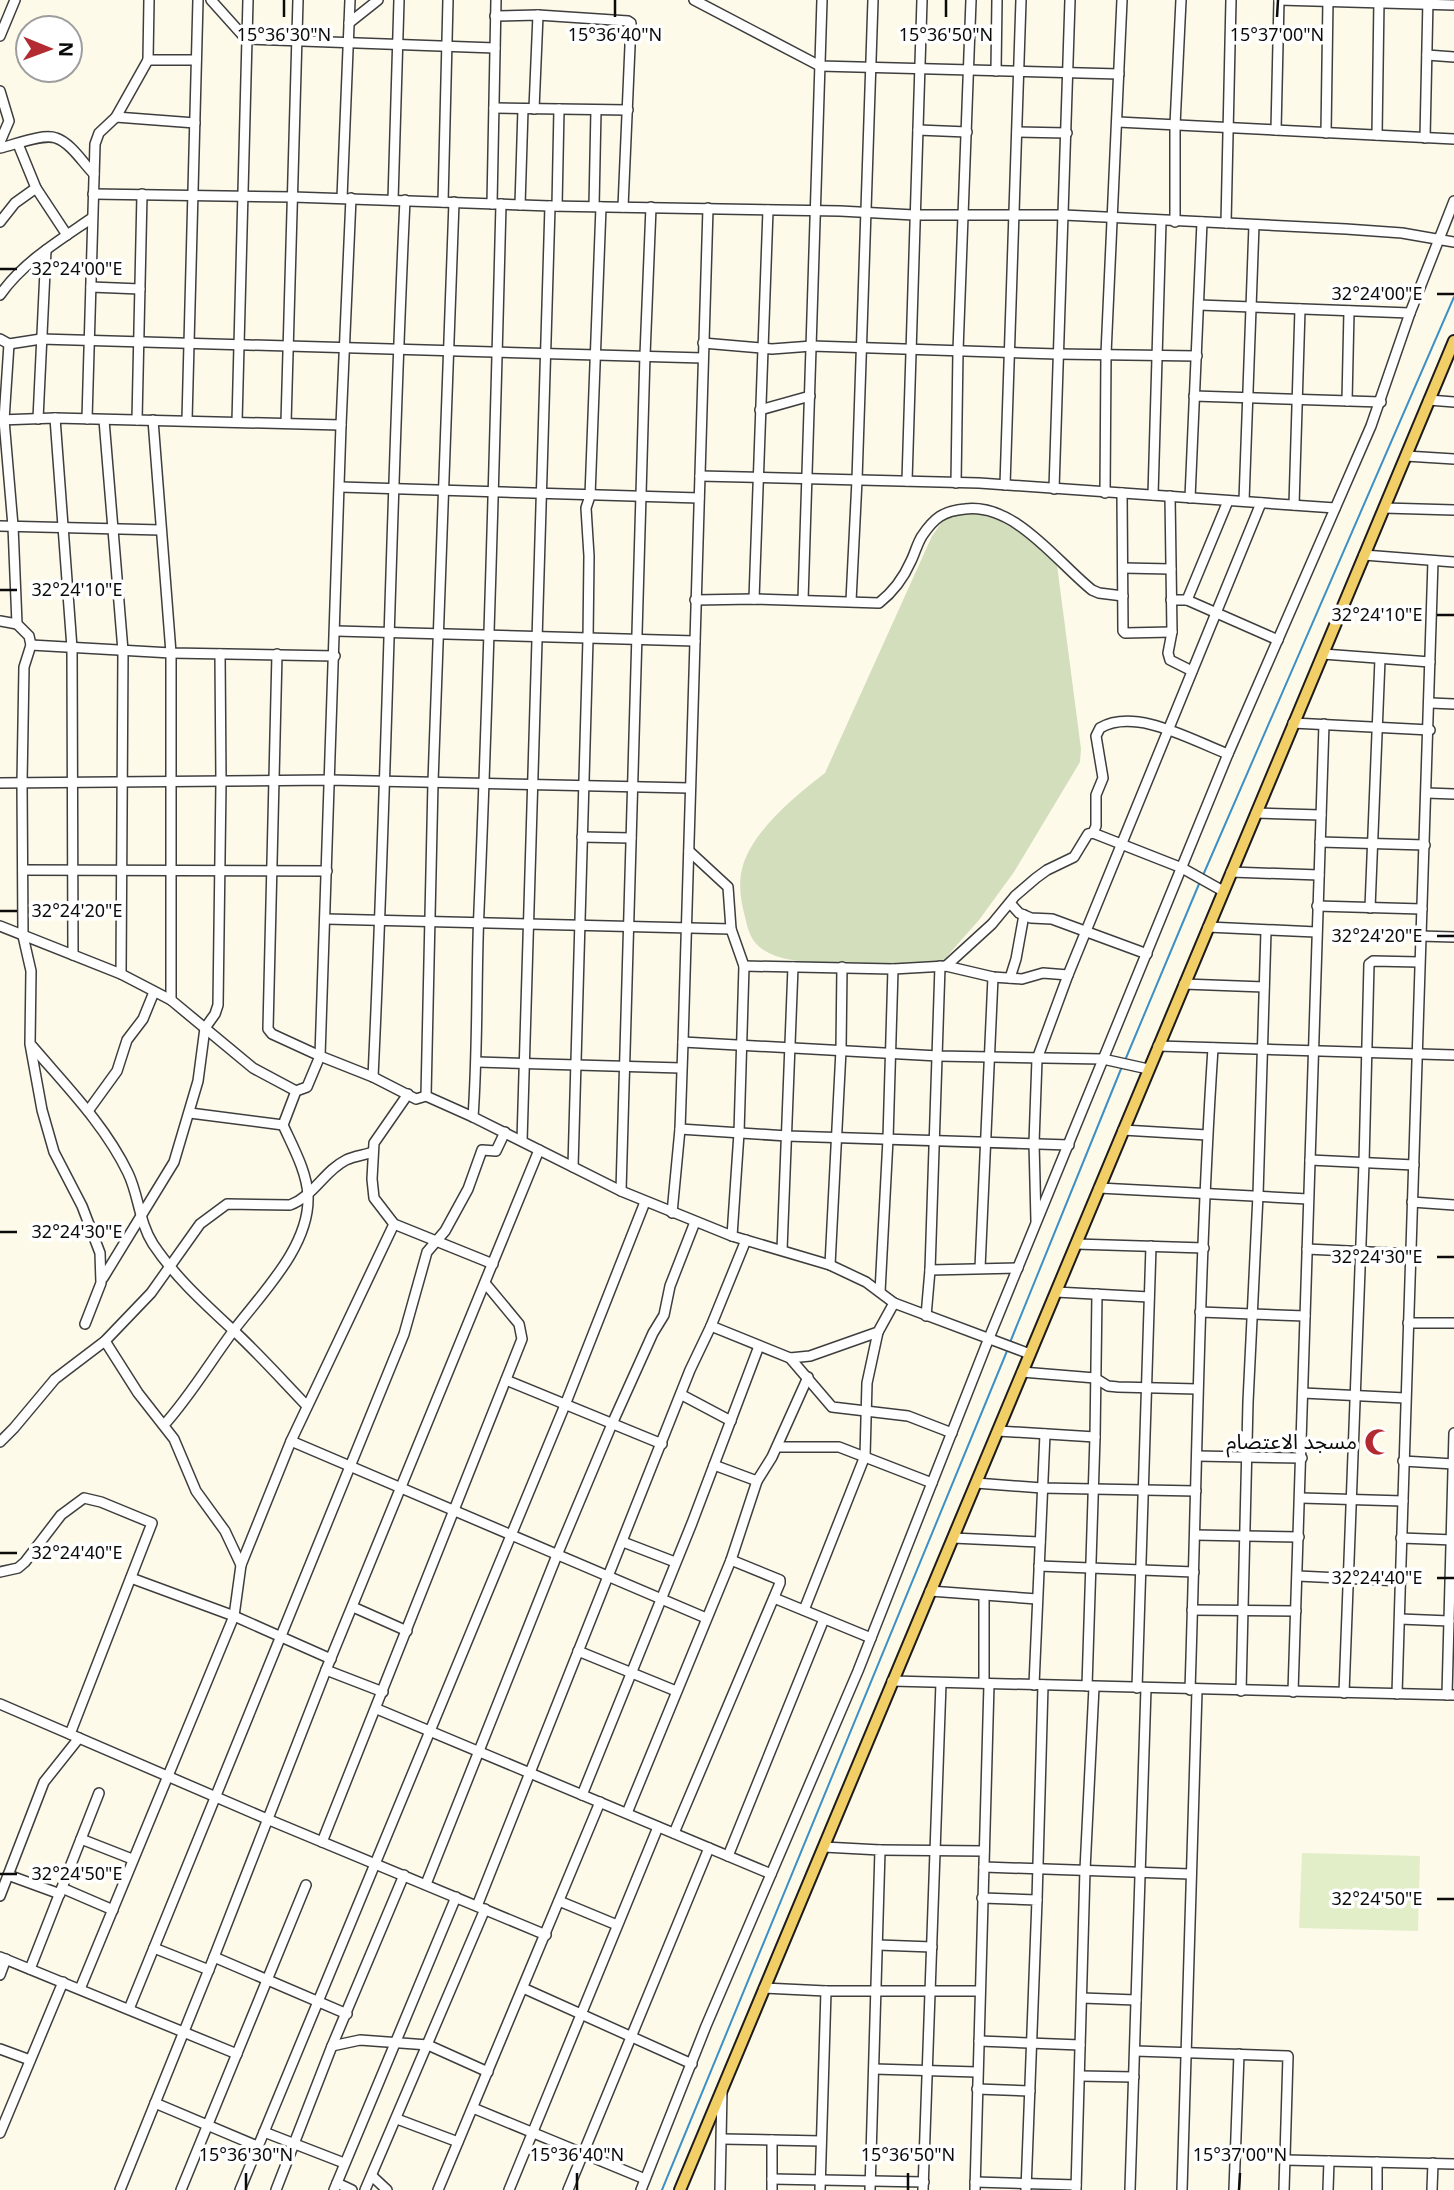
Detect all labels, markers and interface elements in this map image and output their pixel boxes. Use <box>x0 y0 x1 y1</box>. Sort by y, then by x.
north arrow <box>14 14 84 84</box>
text: 15°36'30"N <box>237 16 331 54</box>
text: 15°36'40"N <box>568 16 662 54</box>
text: 15°36'50"N <box>899 16 993 54</box>
text: 15°37'00"N <box>1230 16 1324 54</box>
text: N <box>45 41 85 57</box>
text: 32°24'00"E <box>32 250 122 288</box>
text: 32°24'00"E <box>1332 275 1422 313</box>
text: 32°24'10"E <box>32 571 122 609</box>
text: 32°24'10"E <box>1332 596 1422 634</box>
text: 32°24'20"E <box>32 892 122 930</box>
text: 32°24'20"E <box>1332 917 1422 955</box>
text: 32°24'30"E <box>32 1213 122 1251</box>
text: 32°24'30"E <box>1332 1238 1422 1276</box>
place label: مسجد الاعتصام <box>1226 1420 1357 1464</box>
mosque icon: مسجد الاعتصام <box>1363 1427 1393 1457</box>
text: 32°24'40"E <box>32 1534 122 1572</box>
text: 32°24'40"E <box>1332 1559 1422 1597</box>
text: 32°24'50"E <box>32 1855 122 1893</box>
text: 32°24'50"E <box>1332 1880 1422 1918</box>
text: 15°36'30"N <box>199 2136 293 2174</box>
text: 15°36'40"N <box>530 2136 624 2174</box>
text: 15°36'50"N <box>861 2136 955 2174</box>
text: 15°37'00"N <box>1193 2136 1287 2174</box>

